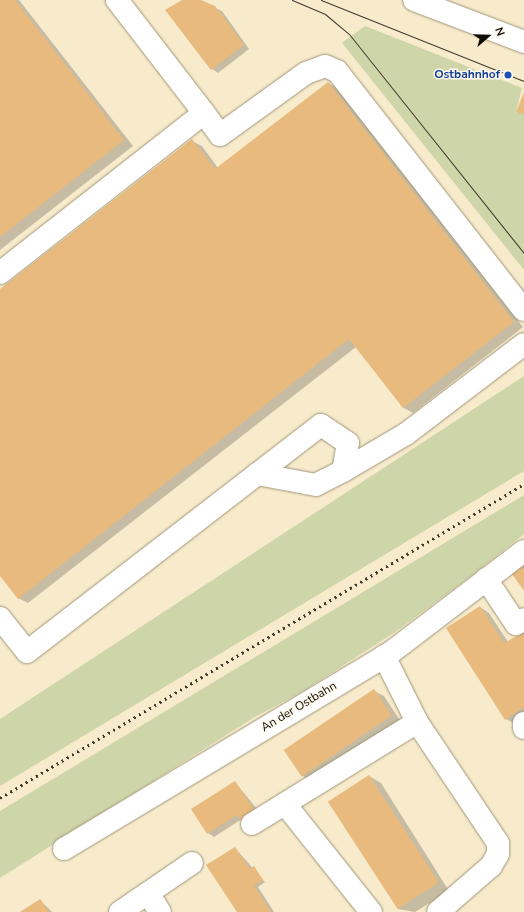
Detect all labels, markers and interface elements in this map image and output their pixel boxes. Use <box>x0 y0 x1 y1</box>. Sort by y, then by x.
north arrow <box>468 16 508 56</box>
text: N <box>491 25 508 38</box>
place label: Ostbahnhof <box>434 68 500 82</box>
marker: Ostbahnhof <box>503 70 513 80</box>
street label: An der Ostbahn <box>259 679 339 735</box>

